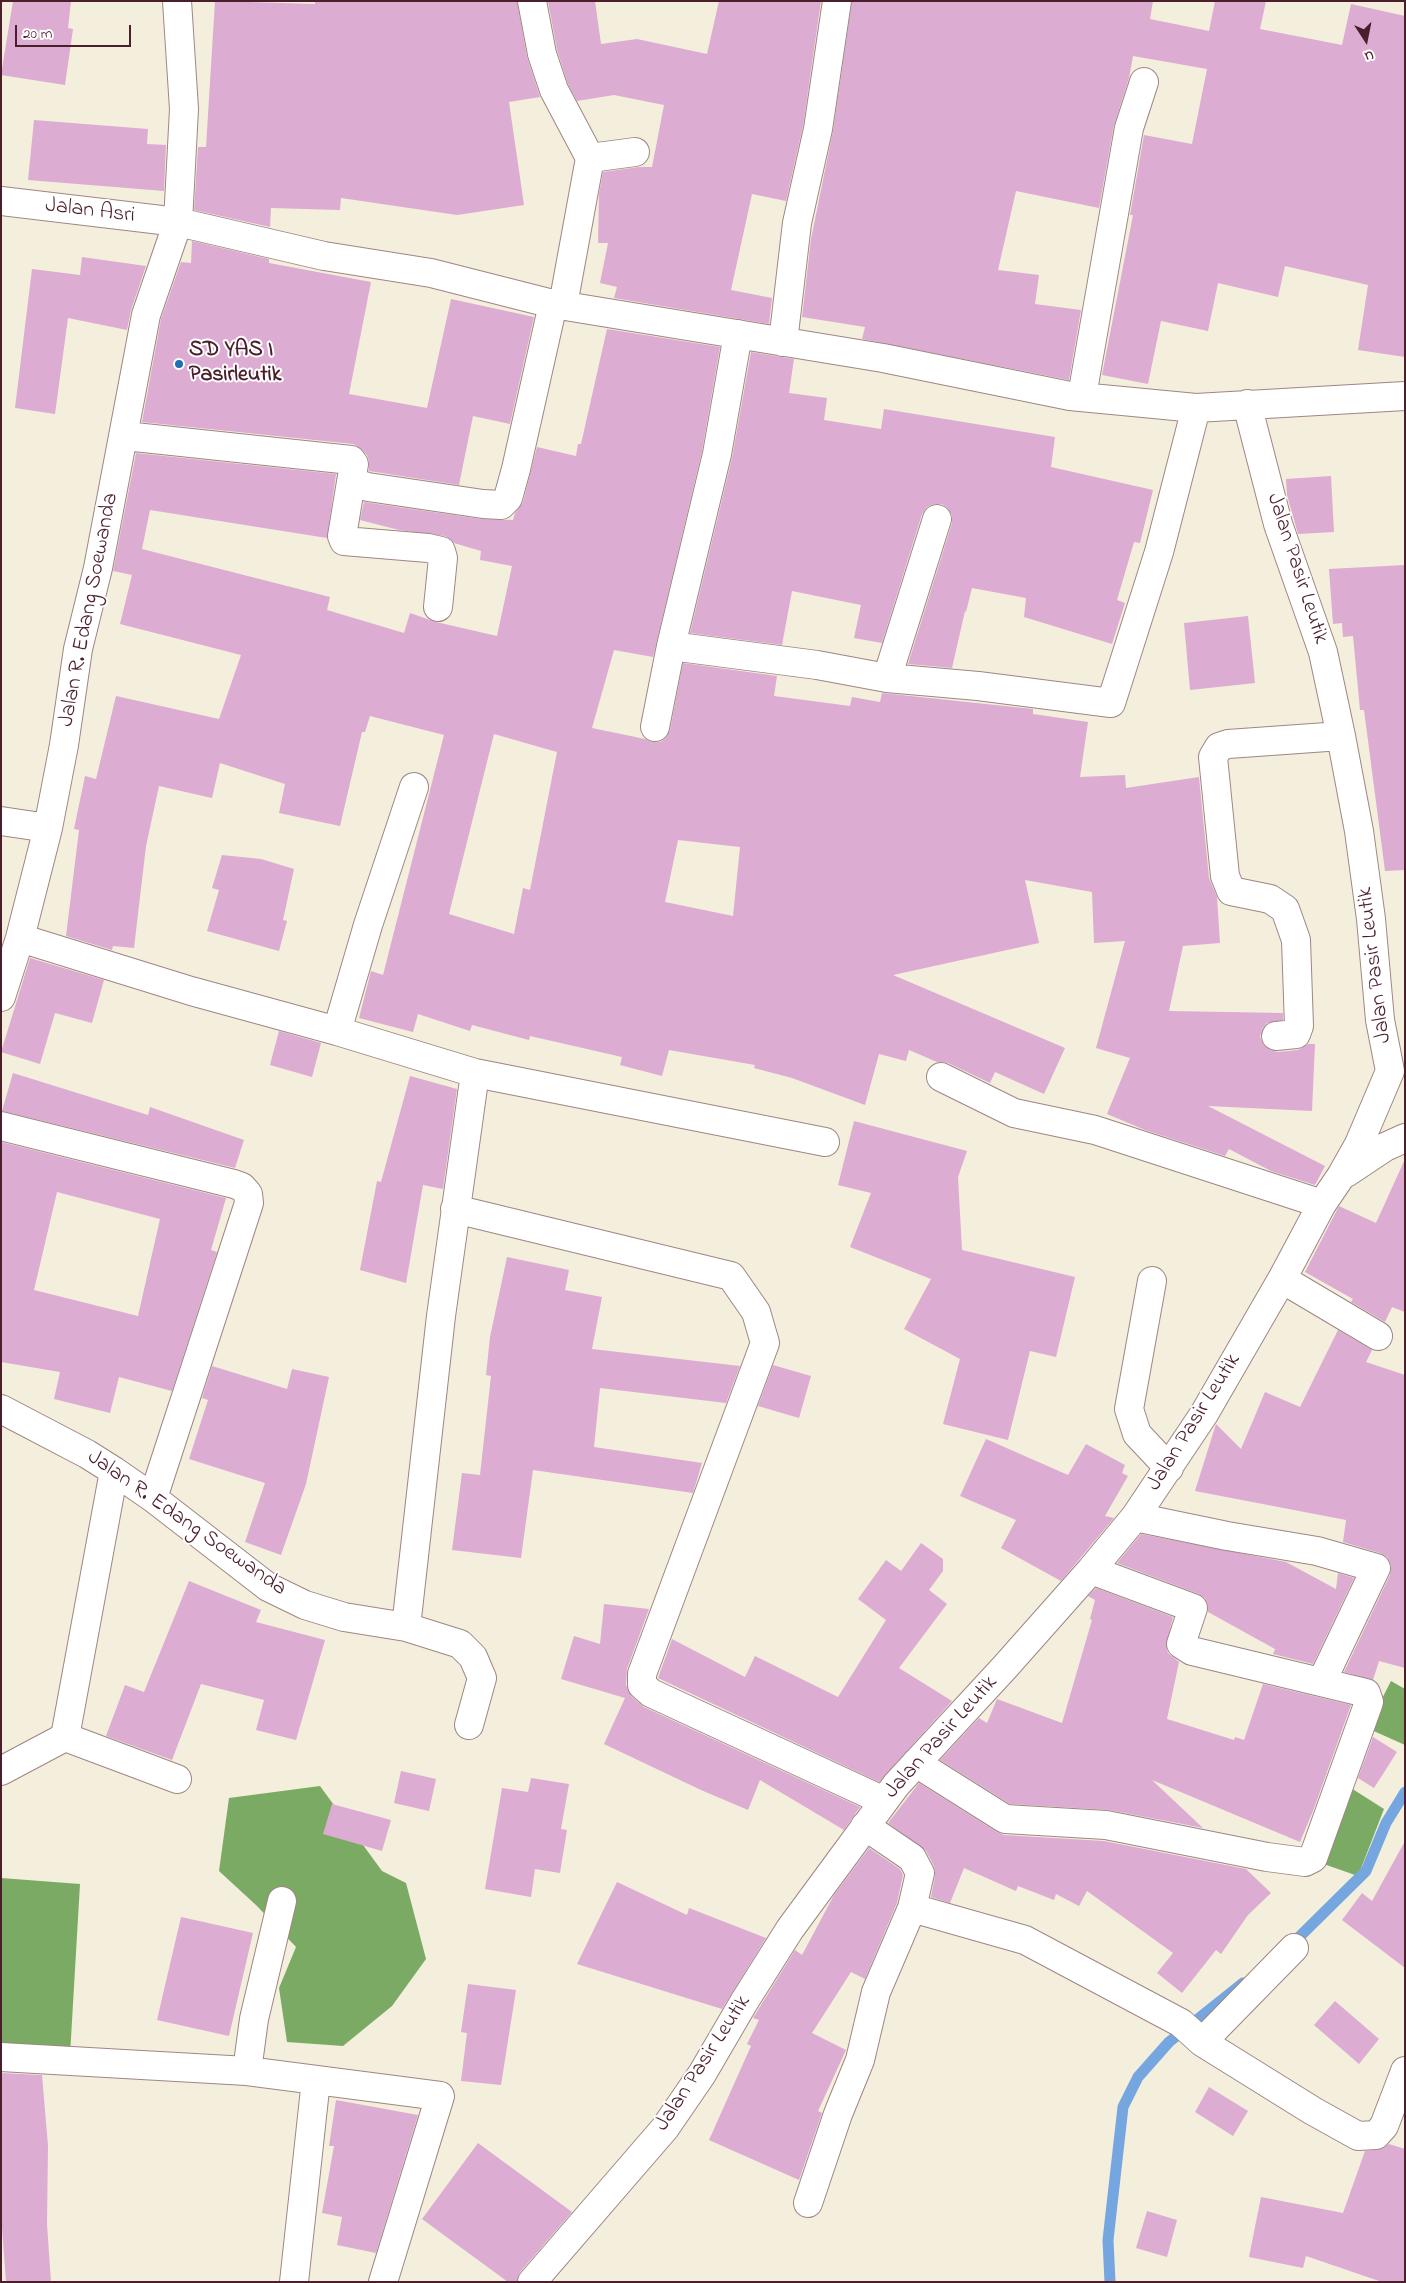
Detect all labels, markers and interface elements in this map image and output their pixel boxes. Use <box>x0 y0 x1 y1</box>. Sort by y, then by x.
scale bar <box>18 15 134 47</box>
north arrow <box>1341 15 1391 65</box>
text: 20 m <box>23 23 52 45</box>
text: U <box>1363 44 1375 66</box>
street label: Jalan Asri <box>44 193 136 231</box>
place label: SD YAS I Pasirleutik <box>189 338 281 390</box>
marker: SD YAS I Pasirleutik <box>173 358 185 370</box>
street label: Jalan Pasir Leutik <box>1259 490 1333 648</box>
street label: Jalan R. Edang Soewanda <box>54 491 126 729</box>
street label: Jalan Pasir Leutik <box>1353 886 1399 1044</box>
street label: Jalan Pasir Leutik <box>1142 1350 1248 1496</box>
street label: Jalan R. Edang Soewanda <box>81 1445 291 1603</box>
street label: Jalan Pasir Leutik <box>880 1671 1004 1805</box>
street label: Jalan Pasir Leutik <box>650 1991 758 2137</box>

